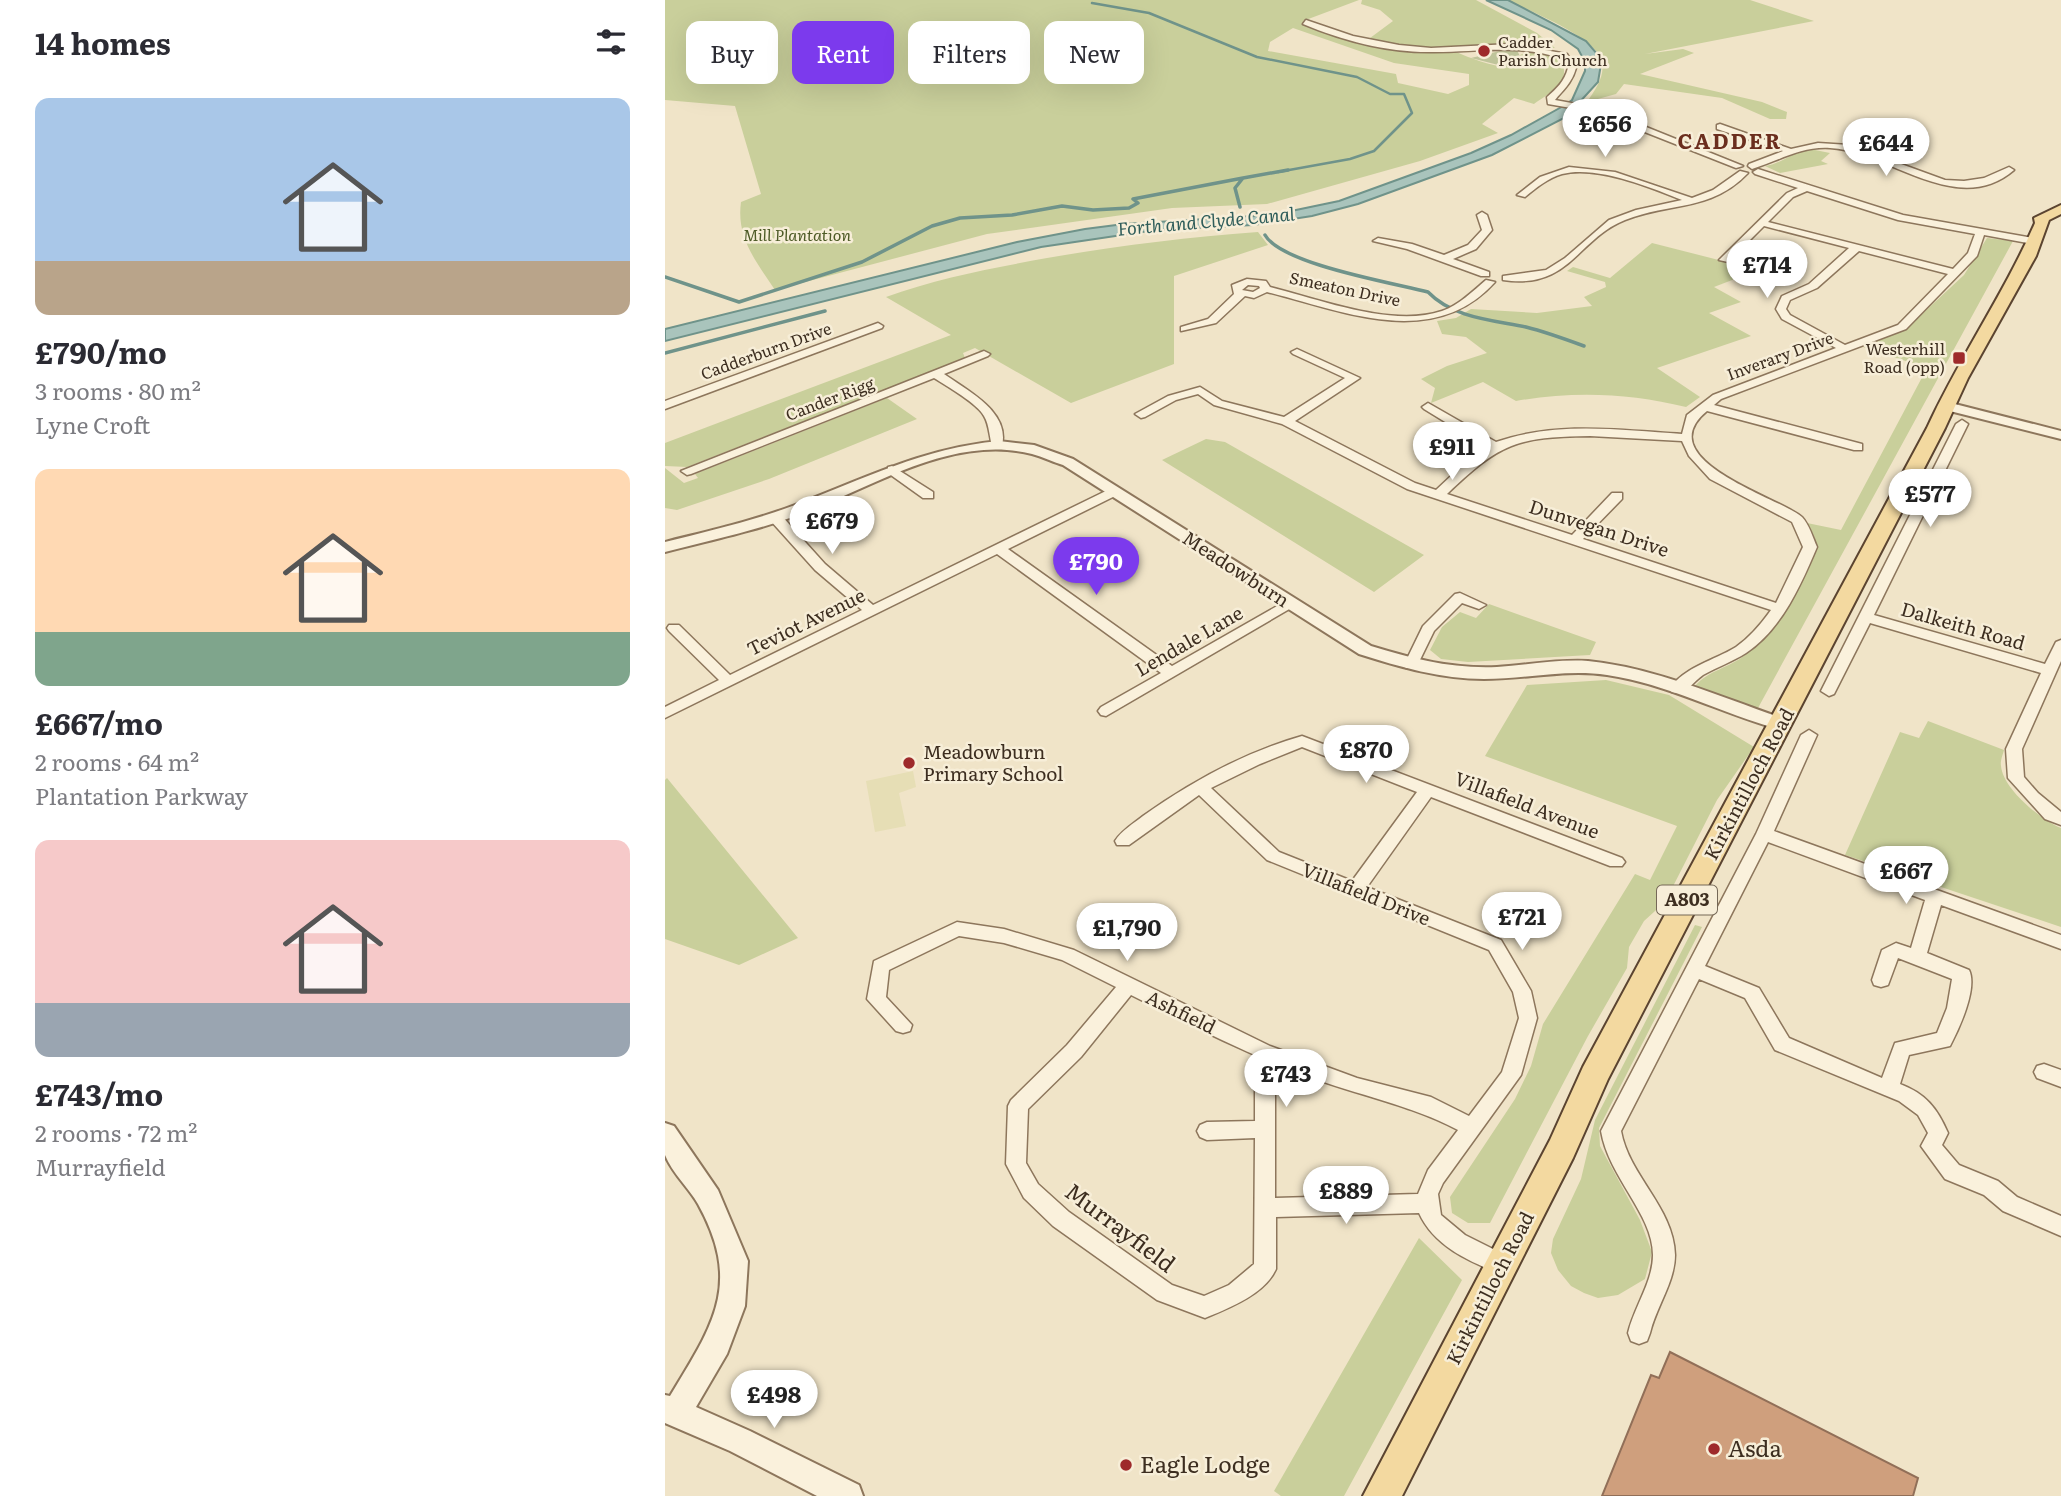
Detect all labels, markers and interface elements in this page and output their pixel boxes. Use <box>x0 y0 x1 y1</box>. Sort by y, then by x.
text: 14 homes <box>35 20 171 64</box>
chip: Buy <box>686 21 778 84</box>
chip: Rent <box>792 21 894 84</box>
chip: Filters <box>908 21 1030 84</box>
chip: New <box>1044 21 1144 84</box>
icon: filters <box>592 23 630 61</box>
place label: Cadder Parish Church <box>1498 29 1608 71</box>
marker: Cadder Parish Church <box>1476 43 1492 59</box>
pin: £656 <box>1564 100 1646 159</box>
text: £656 <box>1578 105 1632 139</box>
pin: £644 <box>1845 118 1927 178</box>
district label: CADDER <box>1678 124 1782 155</box>
text: £644 <box>1858 124 1914 158</box>
icon: home <box>270 144 396 270</box>
water label: Forth and Clyde Canal <box>1116 199 1296 242</box>
park label: Mill Plantation <box>743 222 851 246</box>
pin: £714 <box>1726 240 1808 300</box>
text: £714 <box>1742 246 1792 280</box>
street label: Smeaton Drive <box>1288 265 1403 311</box>
street label: Cadderburn Drive <box>697 315 834 385</box>
street label: Inverary Drive <box>1723 325 1836 385</box>
text: £790/mo <box>35 329 167 373</box>
place label: Westerhill Road (opp) <box>1864 336 1945 378</box>
marker: Westerhill Road (opp) <box>1951 350 1967 366</box>
street label: Cander Rigg <box>782 370 878 426</box>
text: 3 rooms · 80 m² <box>35 373 201 407</box>
text: Lyne Croft <box>35 407 150 441</box>
pin: £911 <box>1411 422 1493 482</box>
text: £911 <box>1429 428 1475 462</box>
pin: £577 <box>1889 470 1971 529</box>
text: £577 <box>1905 475 1955 509</box>
street label: Dunvegan Drive <box>1526 491 1673 563</box>
pin: £679 <box>791 496 873 556</box>
text: £679 <box>806 502 858 536</box>
icon: home <box>270 515 396 641</box>
street label: Meadowburn <box>1178 523 1296 613</box>
pin: £790 <box>1055 538 1137 597</box>
text: £790 <box>1069 543 1123 577</box>
street label: Teviot Avenue <box>742 580 870 662</box>
street label: Dalkeith Road <box>1898 594 2029 656</box>
street label: Lendale Lane <box>1129 598 1248 682</box>
text: £667/mo <box>35 700 163 744</box>
street label: Kirkintilloch Road <box>1696 702 1800 865</box>
pin: £870 <box>1325 726 1407 785</box>
text: £870 <box>1339 731 1393 765</box>
place label: Meadowburn Primary School <box>923 737 1064 787</box>
text: 2 rooms · 64 m² <box>35 744 199 778</box>
marker: Meadowburn Primary School <box>901 755 917 771</box>
street label: Villafield Avenue <box>1451 764 1604 845</box>
text: Plantation Parkway <box>35 778 248 812</box>
pin: £667 <box>1865 846 1947 906</box>
text: £667 <box>1879 852 1933 886</box>
street label: Villafield Drive <box>1298 855 1435 932</box>
icon: home <box>270 886 396 1012</box>
road number: A803 <box>1657 886 1717 915</box>
pin: £721 <box>1481 892 1563 952</box>
text: £721 <box>1498 898 1546 932</box>
pin: £1,790 <box>1070 904 1184 963</box>
text: £1,790 <box>1092 909 1162 943</box>
street label: Ashfield <box>1142 982 1221 1040</box>
pin: £743 <box>1245 1050 1327 1109</box>
text: £743 <box>1260 1055 1312 1089</box>
text: £743/mo <box>35 1071 163 1115</box>
text: 2 rooms · 72 m² <box>35 1115 197 1149</box>
text: Murrayfield <box>35 1149 166 1183</box>
pin: £889 <box>1305 1166 1387 1226</box>
text: £889 <box>1319 1172 1373 1206</box>
street label: Murrayfield <box>1059 1174 1184 1279</box>
street label: Kirkintilloch Road <box>1438 1206 1540 1369</box>
pin: £498 <box>733 1370 815 1430</box>
text: £498 <box>747 1376 801 1410</box>
place label: Asda <box>1728 1430 1782 1464</box>
marker: Asda <box>1706 1441 1722 1457</box>
place label: Eagle Lodge <box>1140 1446 1270 1480</box>
marker: Eagle Lodge <box>1118 1457 1134 1473</box>

